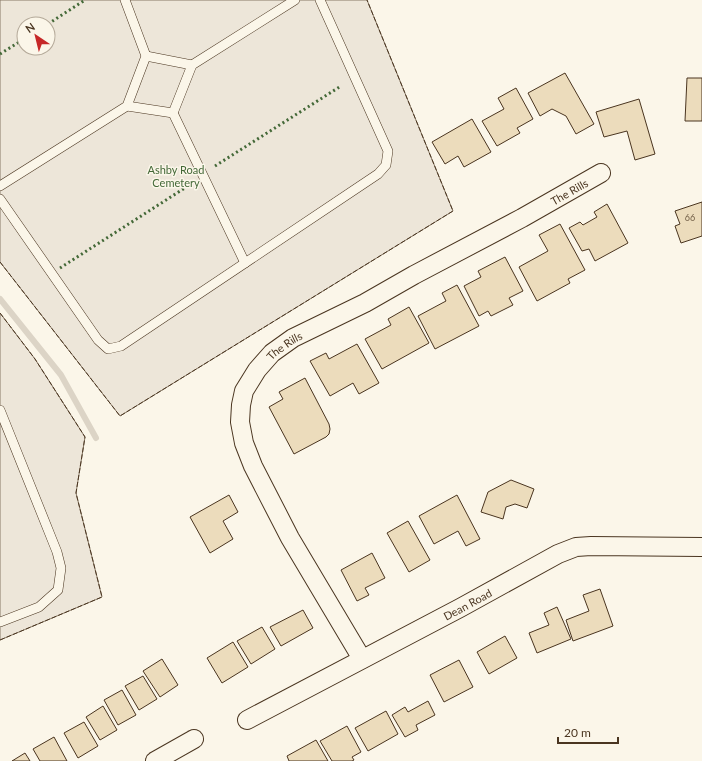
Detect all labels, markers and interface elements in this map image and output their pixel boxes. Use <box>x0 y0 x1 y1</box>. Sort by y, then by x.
north arrow <box>16 16 56 56</box>
text: N <box>23 20 37 35</box>
park label: Ashby Road Cemetery <box>148 163 204 189</box>
street label: The Rills <box>548 175 590 207</box>
house number: 66 <box>685 212 695 223</box>
street label: The Rills <box>263 328 304 362</box>
street label: Dean Road <box>441 585 494 622</box>
scale bar <box>558 719 618 745</box>
text: 20 m <box>564 725 591 740</box>

